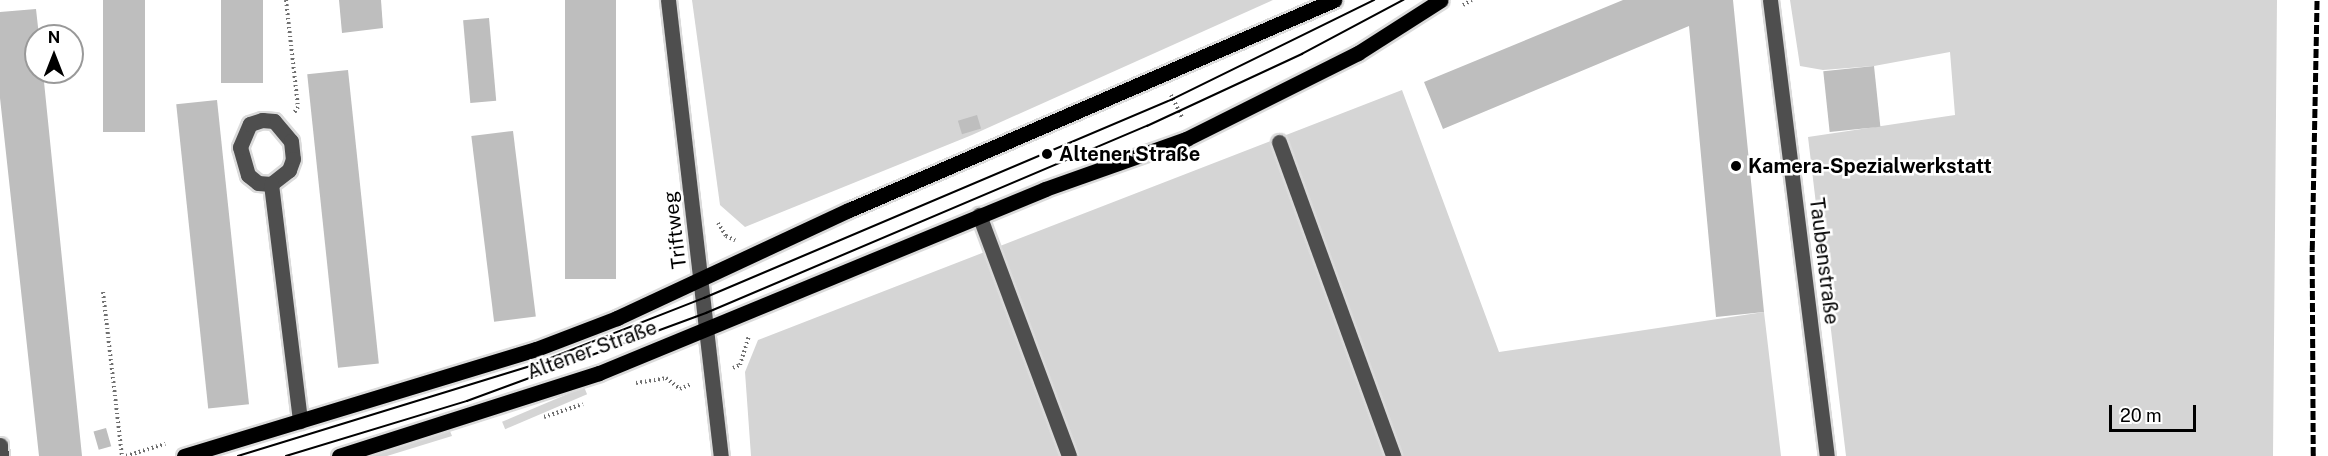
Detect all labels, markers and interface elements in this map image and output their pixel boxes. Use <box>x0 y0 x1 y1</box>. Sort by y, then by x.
north arrow <box>24 24 84 84</box>
text: N <box>48 28 60 47</box>
place label: Altener Straße <box>1059 142 1200 166</box>
marker: Altener Straße <box>1040 147 1054 161</box>
place label: Kamera-Spezialwerkstatt <box>1748 154 1992 178</box>
marker: Kamera-Spezialwerkstatt <box>1729 159 1743 173</box>
street label: Triftweg <box>658 190 692 270</box>
street label: Taubenstraße <box>1804 196 1844 326</box>
street label: Altener Straße <box>524 315 660 385</box>
scale bar <box>2112 393 2199 431</box>
text: 20 m <box>2120 405 2162 426</box>

